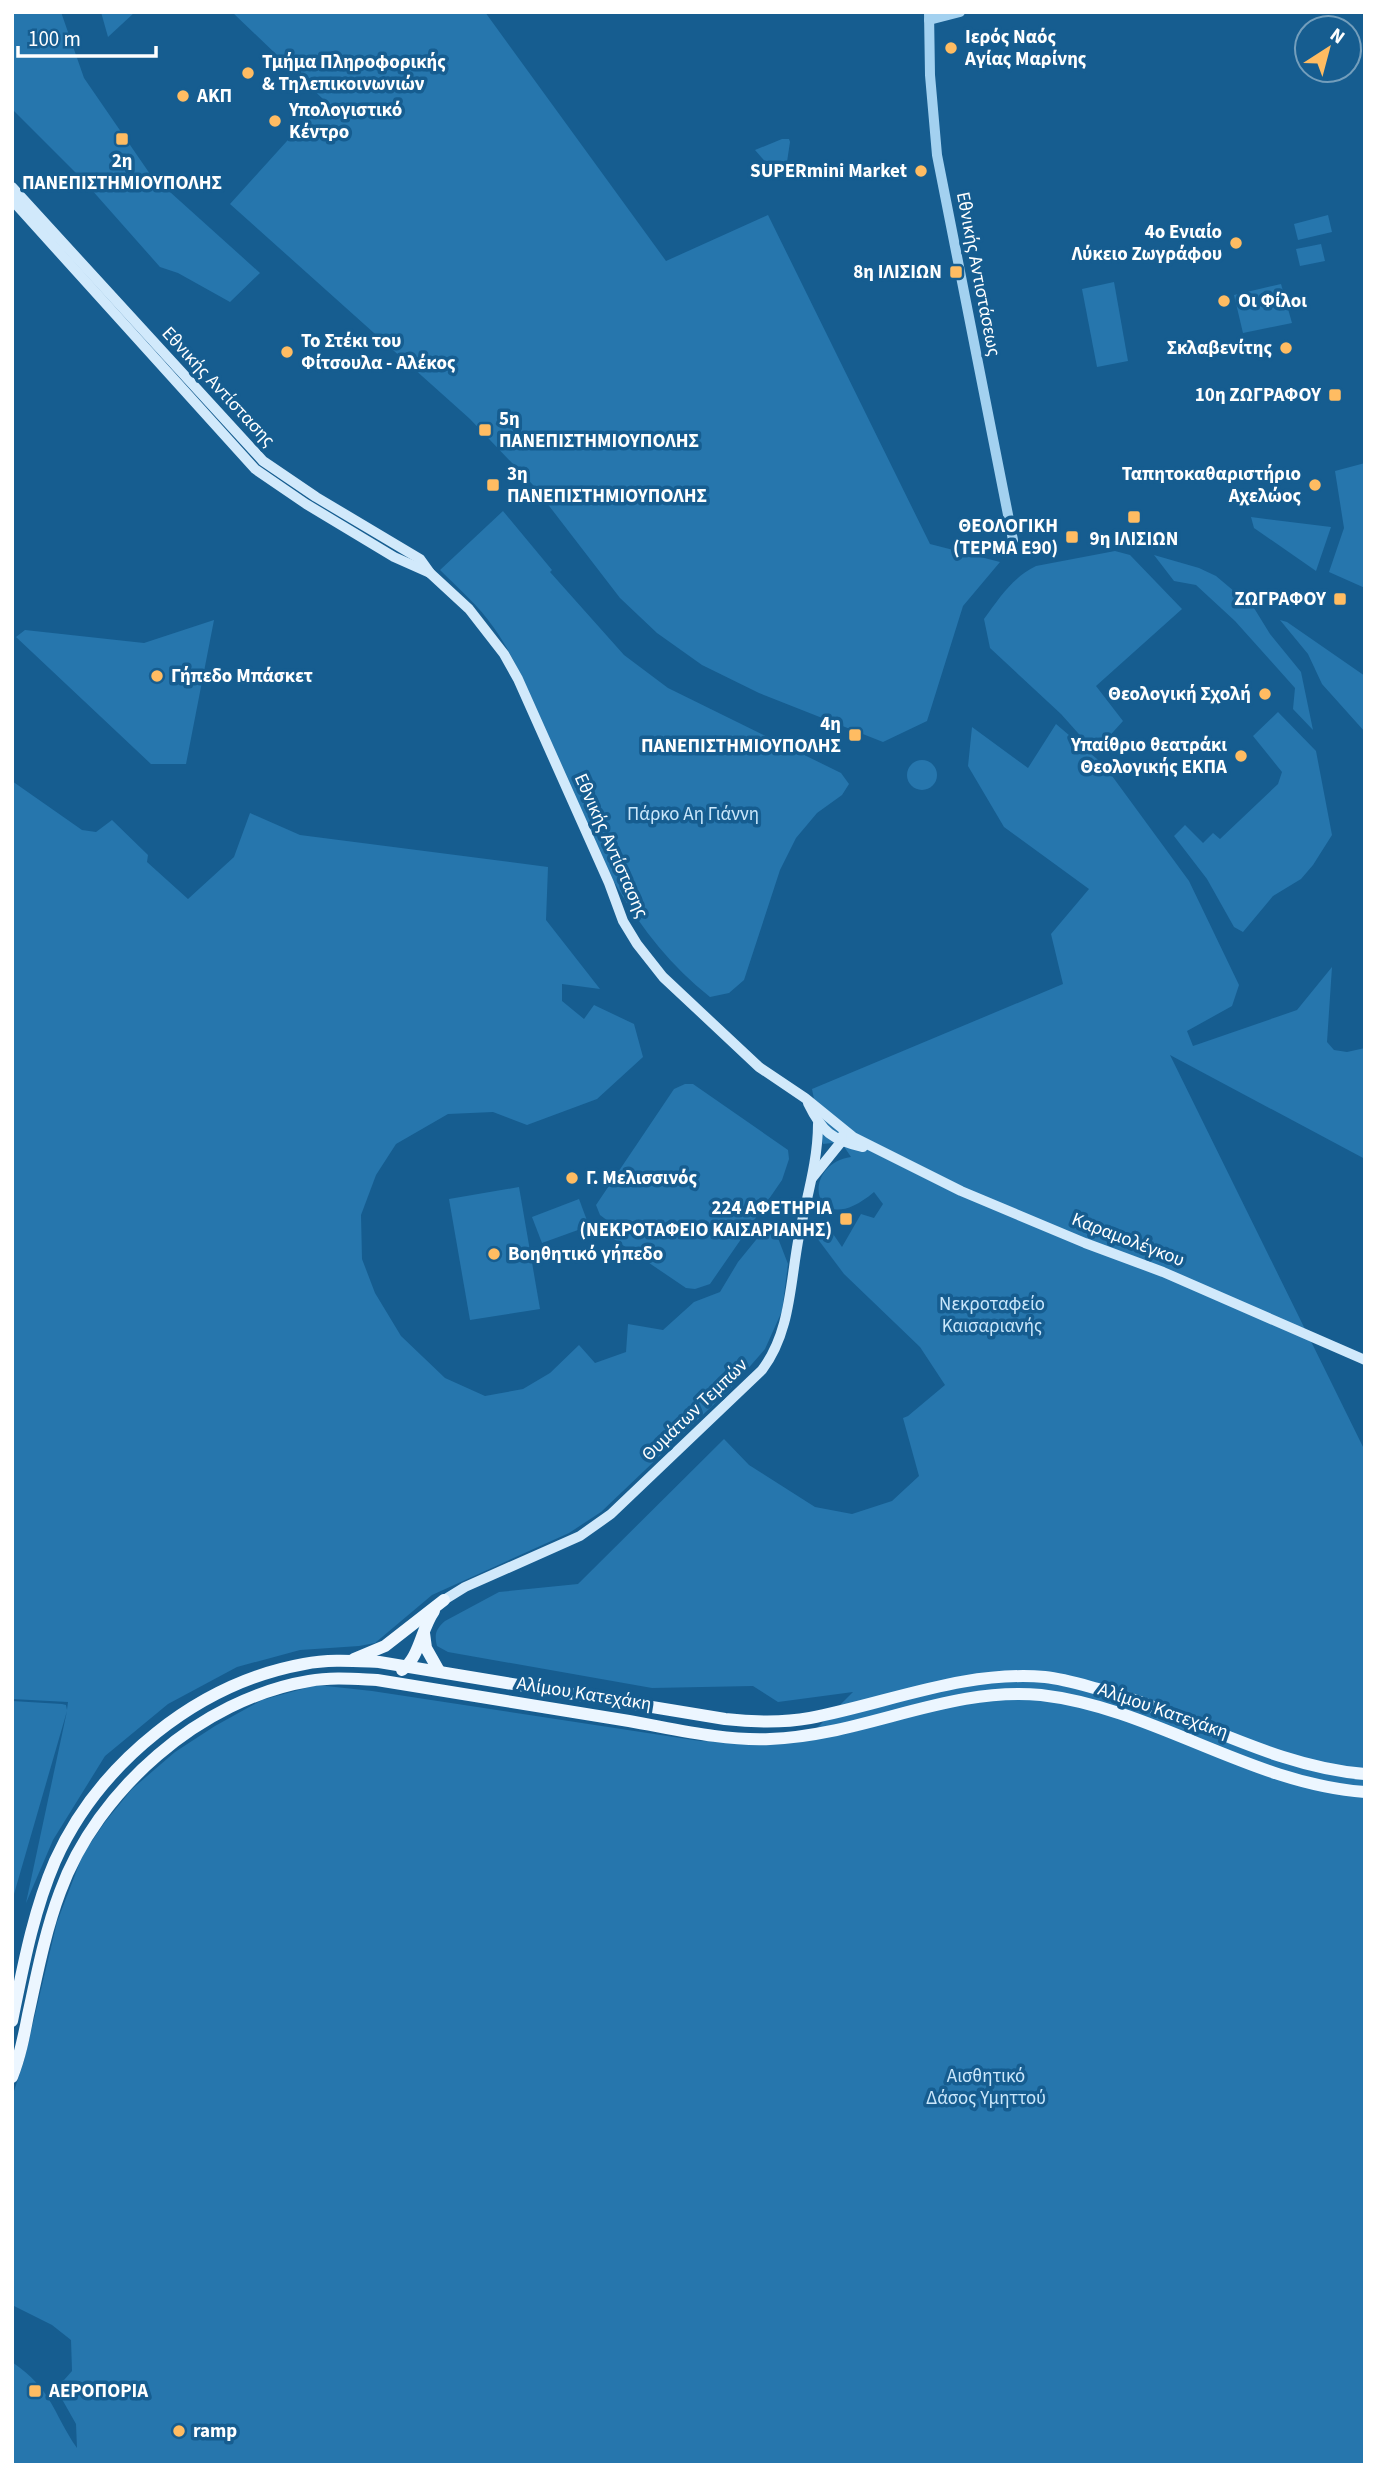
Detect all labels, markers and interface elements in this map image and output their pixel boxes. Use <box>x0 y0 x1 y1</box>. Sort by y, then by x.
scale bar <box>18 14 156 58</box>
north arrow <box>1293 14 1363 84</box>
text: N <box>1324 22 1350 51</box>
text: 100 m <box>28 24 81 54</box>
place label: Ιερός Ναός Αγίας Μαρίνης <box>964 24 1087 73</box>
marker: Ιερός Ναός Αγίας Μαρίνης <box>943 40 959 56</box>
place label: Τμήμα Πληροφορικής & Τηλεπικοινωνιών <box>262 49 446 98</box>
marker: Τμήμα Πληροφορικής & Τηλεπικοινωνιών <box>240 65 256 81</box>
place label: ΑΚΠ <box>196 83 232 110</box>
marker: ΑΚΠ <box>175 88 191 104</box>
place label: Υπολογιστικό Κέντρο <box>288 97 402 146</box>
marker: Υπολογιστικό Κέντρο <box>267 113 283 129</box>
marker: 2η ΠΑΝΕΠΙΣΤΗΜΙΟΥΠΟΛΗΣ <box>114 131 130 147</box>
place label: 2η ΠΑΝΕΠΙΣΤΗΜΙΟΥΠΟΛΗΣ <box>22 148 222 197</box>
place label: SUPERmini Market <box>750 158 907 185</box>
marker: SUPERmini Market <box>913 163 929 179</box>
street label: Εθνικής Αντιστάσεως <box>949 190 1007 358</box>
place label: 4ο Ενιαίο Λύκειο Ζωγράφου <box>1071 219 1222 268</box>
marker: 4ο Ενιαίο Λύκειο Ζωγράφου <box>1228 235 1244 251</box>
place label: 8η ΙΛΙΣΙΩΝ <box>853 259 942 286</box>
marker: 8η ΙΛΙΣΙΩΝ <box>948 264 964 280</box>
place label: Οι Φίλοι <box>1238 288 1307 315</box>
marker: Οι Φίλοι <box>1216 293 1232 309</box>
street label: Εθνικής Αντίστασης <box>155 321 281 453</box>
place label: Το Στέκι του Φίτσουλα - Αλέκος <box>301 328 456 377</box>
place label: Σκλαβενίτης <box>1167 335 1273 362</box>
marker: Σκλαβενίτης <box>1278 340 1294 356</box>
marker: Το Στέκι του Φίτσουλα - Αλέκος <box>279 344 295 360</box>
place label: 10η ΖΩΓΡΑΦΟΥ <box>1195 382 1322 409</box>
marker: 10η ΖΩΓΡΑΦΟΥ <box>1327 387 1343 403</box>
place label: 5η ΠΑΝΕΠΙΣΤΗΜΙΟΥΠΟΛΗΣ <box>499 406 699 455</box>
marker: 5η ΠΑΝΕΠΙΣΤΗΜΙΟΥΠΟΛΗΣ <box>477 422 493 438</box>
place label: 3η ΠΑΝΕΠΙΣΤΗΜΙΟΥΠΟΛΗΣ <box>507 461 707 510</box>
place label: Ταπητοκαθαριστήριο Αχελώος <box>1122 461 1302 510</box>
marker: 3η ΠΑΝΕΠΙΣΤΗΜΙΟΥΠΟΛΗΣ <box>485 477 501 493</box>
marker: Ταπητοκαθαριστήριο Αχελώος <box>1307 477 1323 493</box>
marker: 9η ΙΛΙΣΙΩΝ <box>1126 509 1142 525</box>
place label: ΘΕΟΛΟΓΙΚΗ (ΤΕΡΜΑ Ε90) <box>953 513 1058 562</box>
place label: 9η ΙΛΙΣΙΩΝ <box>1090 526 1178 553</box>
marker: ΘΕΟΛΟΓΙΚΗ (ΤΕΡΜΑ Ε90) <box>1064 529 1080 545</box>
place label: ΖΩΓΡΑΦΟΥ <box>1234 586 1327 613</box>
marker: ΖΩΓΡΑΦΟΥ <box>1332 591 1348 607</box>
place label: Γήπεδο Μπάσκετ <box>171 663 313 690</box>
marker: Γήπεδο Μπάσκετ <box>149 668 165 684</box>
place label: Θεολογική Σχολή <box>1108 681 1251 708</box>
marker: Θεολογική Σχολή <box>1257 686 1273 702</box>
place label: 4η ΠΑΝΕΠΙΣΤΗΜΙΟΥΠΟΛΗΣ <box>641 711 841 760</box>
marker: 4η ΠΑΝΕΠΙΣΤΗΜΙΟΥΠΟΛΗΣ <box>847 727 863 743</box>
place label: Υπαίθριο θεατράκι Θεολογικής ΕΚΠΑ <box>1070 732 1227 781</box>
marker: Υπαίθριο θεατράκι Θεολογικής ΕΚΠΑ <box>1233 748 1249 764</box>
street label: Εθνικής Αντίστασης <box>567 769 655 923</box>
park label: Πάρκο Αη Γιάννη <box>627 801 759 828</box>
place label: Γ. Μελισσινός <box>586 1165 698 1192</box>
marker: Γ. Μελισσινός <box>564 1170 580 1186</box>
place label: 224 ΑΦΕΤΗΡΙΑ (ΝΕΚΡΟΤΑΦΕΙΟ ΚΑΙΣΑΡΙΑΝΗΣ) <box>579 1195 832 1244</box>
street label: Καραμολέγκου <box>1068 1206 1188 1274</box>
marker: 224 ΑΦΕΤΗΡΙΑ (ΝΕΚΡΟΤΑΦΕΙΟ ΚΑΙΣΑΡΙΑΝΗΣ) <box>838 1211 854 1227</box>
place label: Βοηθητικό γήπεδο <box>508 1241 663 1268</box>
marker: Βοηθητικό γήπεδο <box>486 1246 502 1262</box>
park label: Νεκροταφείο Καισαριανής <box>939 1291 1045 1340</box>
street label: Θυμάτων Τεμπών <box>636 1352 754 1468</box>
street label: Αλίμου Κατεχάκη <box>515 1670 653 1718</box>
street label: Αλίμου Κατεχάκη <box>1094 1676 1232 1746</box>
park label: Αισθητικό Δάσος Υμηττού <box>926 2063 1046 2112</box>
place label: ΑΕΡΟΠΟΡΙΑ <box>48 2378 148 2405</box>
marker: ΑΕΡΟΠΟΡΙΑ <box>27 2383 43 2399</box>
place label: ramp <box>193 2418 237 2445</box>
marker: ramp <box>171 2423 187 2439</box>

